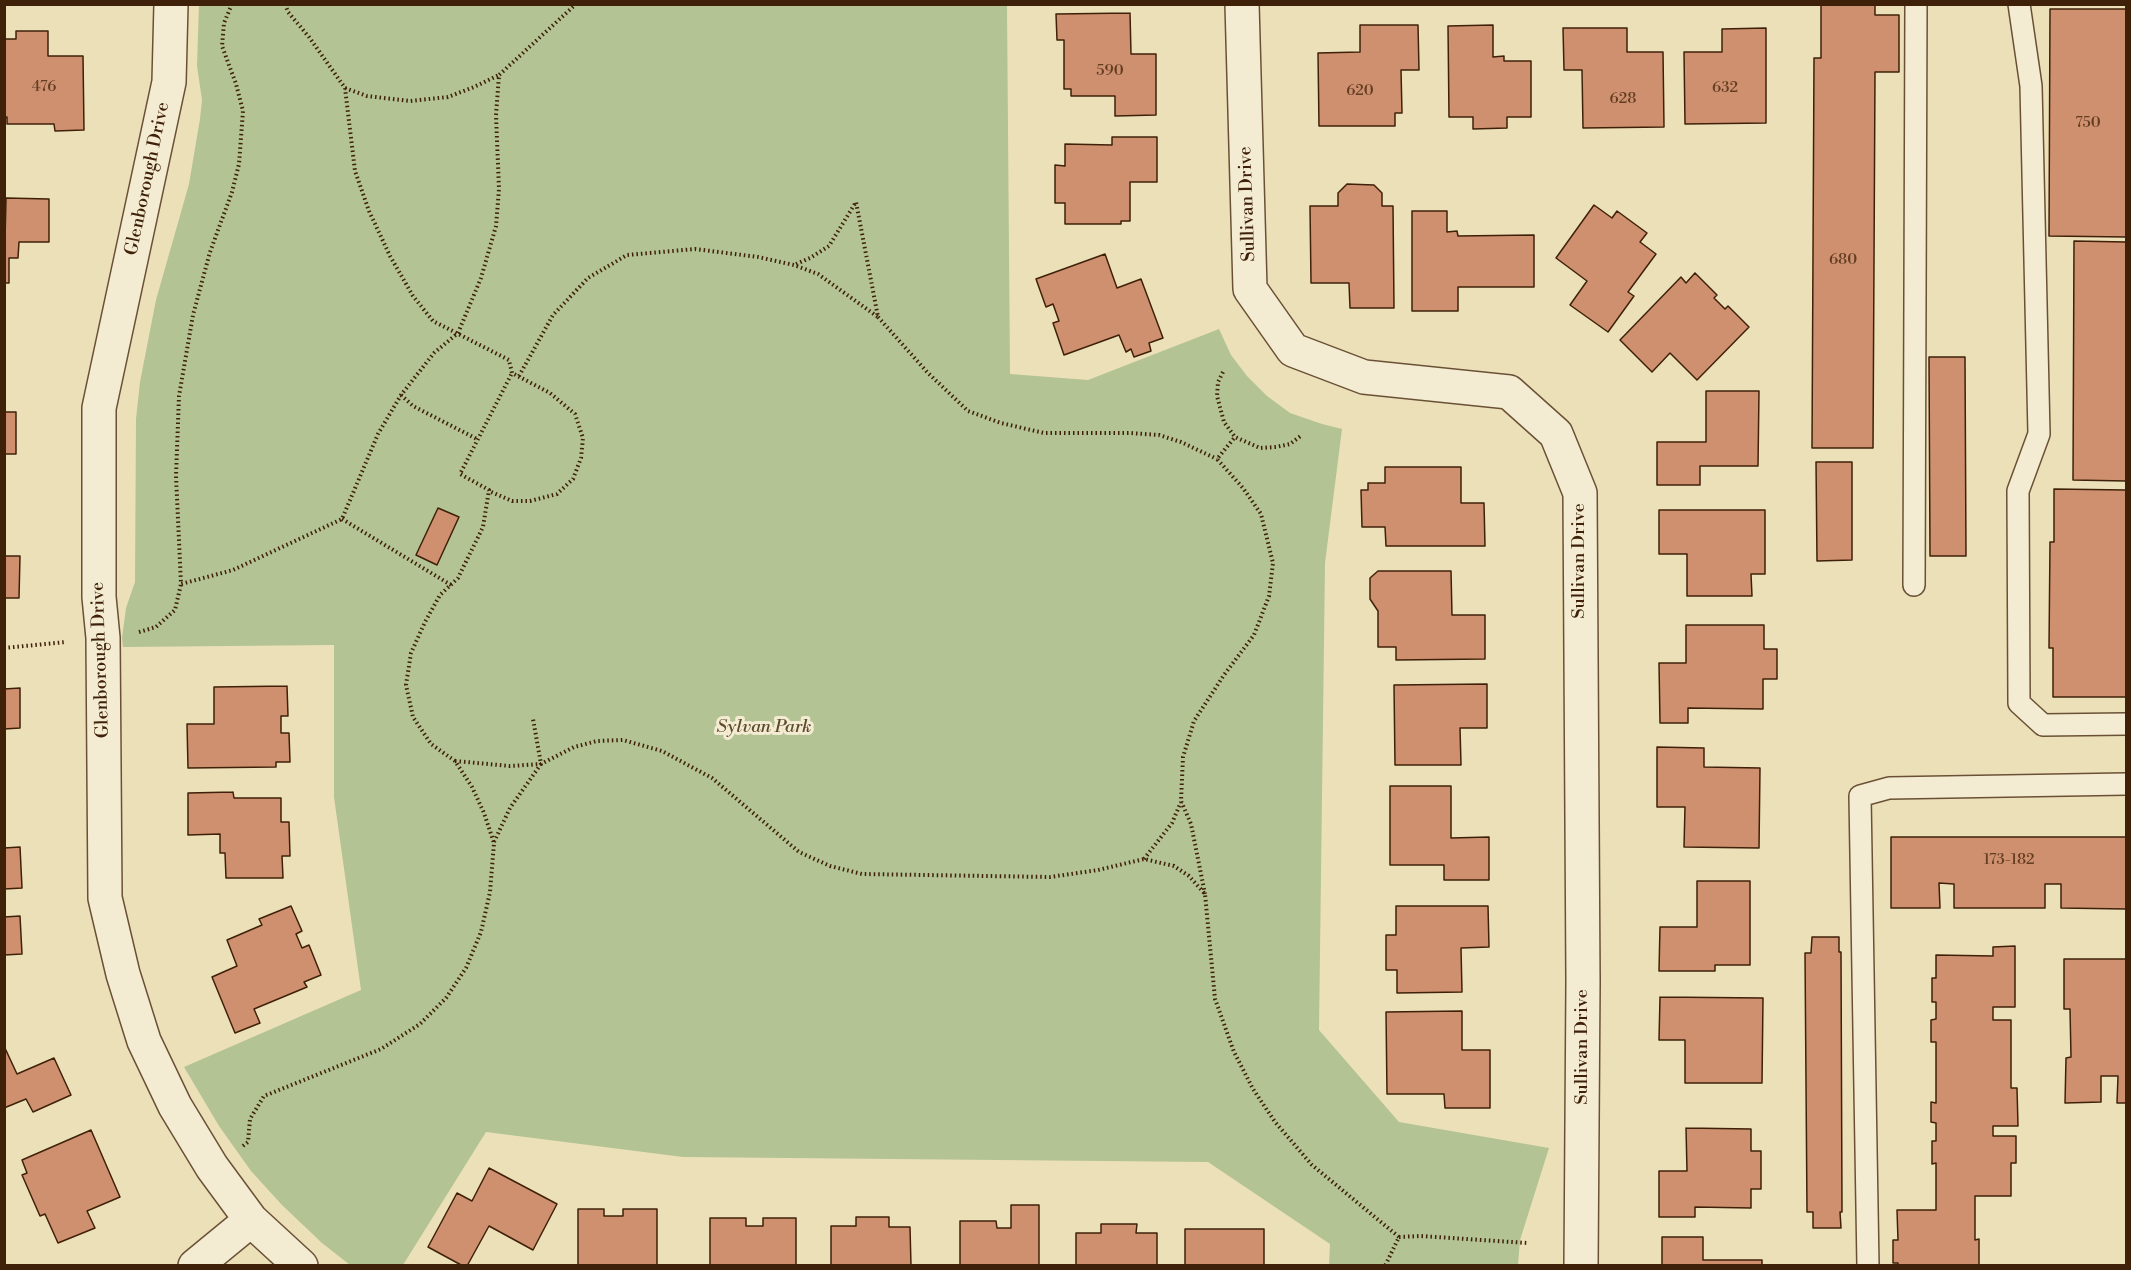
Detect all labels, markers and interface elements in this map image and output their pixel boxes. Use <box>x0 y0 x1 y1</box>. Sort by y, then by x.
house number: 590 <box>1096 62 1124 80</box>
house number: 476 <box>32 78 56 96</box>
house number: 632 <box>1712 79 1738 97</box>
house number: 620 <box>1346 82 1374 100</box>
house number: 628 <box>1610 90 1636 108</box>
street label: Glenborough Drive <box>121 100 175 258</box>
house number: 750 <box>2075 114 2101 132</box>
street label: Sullivan Drive <box>1235 146 1261 262</box>
house number: 680 <box>1829 251 1857 269</box>
street label: Sullivan Drive <box>1569 503 1591 619</box>
street label: Glenborough Drive <box>87 582 115 738</box>
park label: Sylvan Park <box>716 717 812 739</box>
house number: 173-182 <box>1983 851 2035 869</box>
street label: Sullivan Drive <box>1572 989 1594 1105</box>

